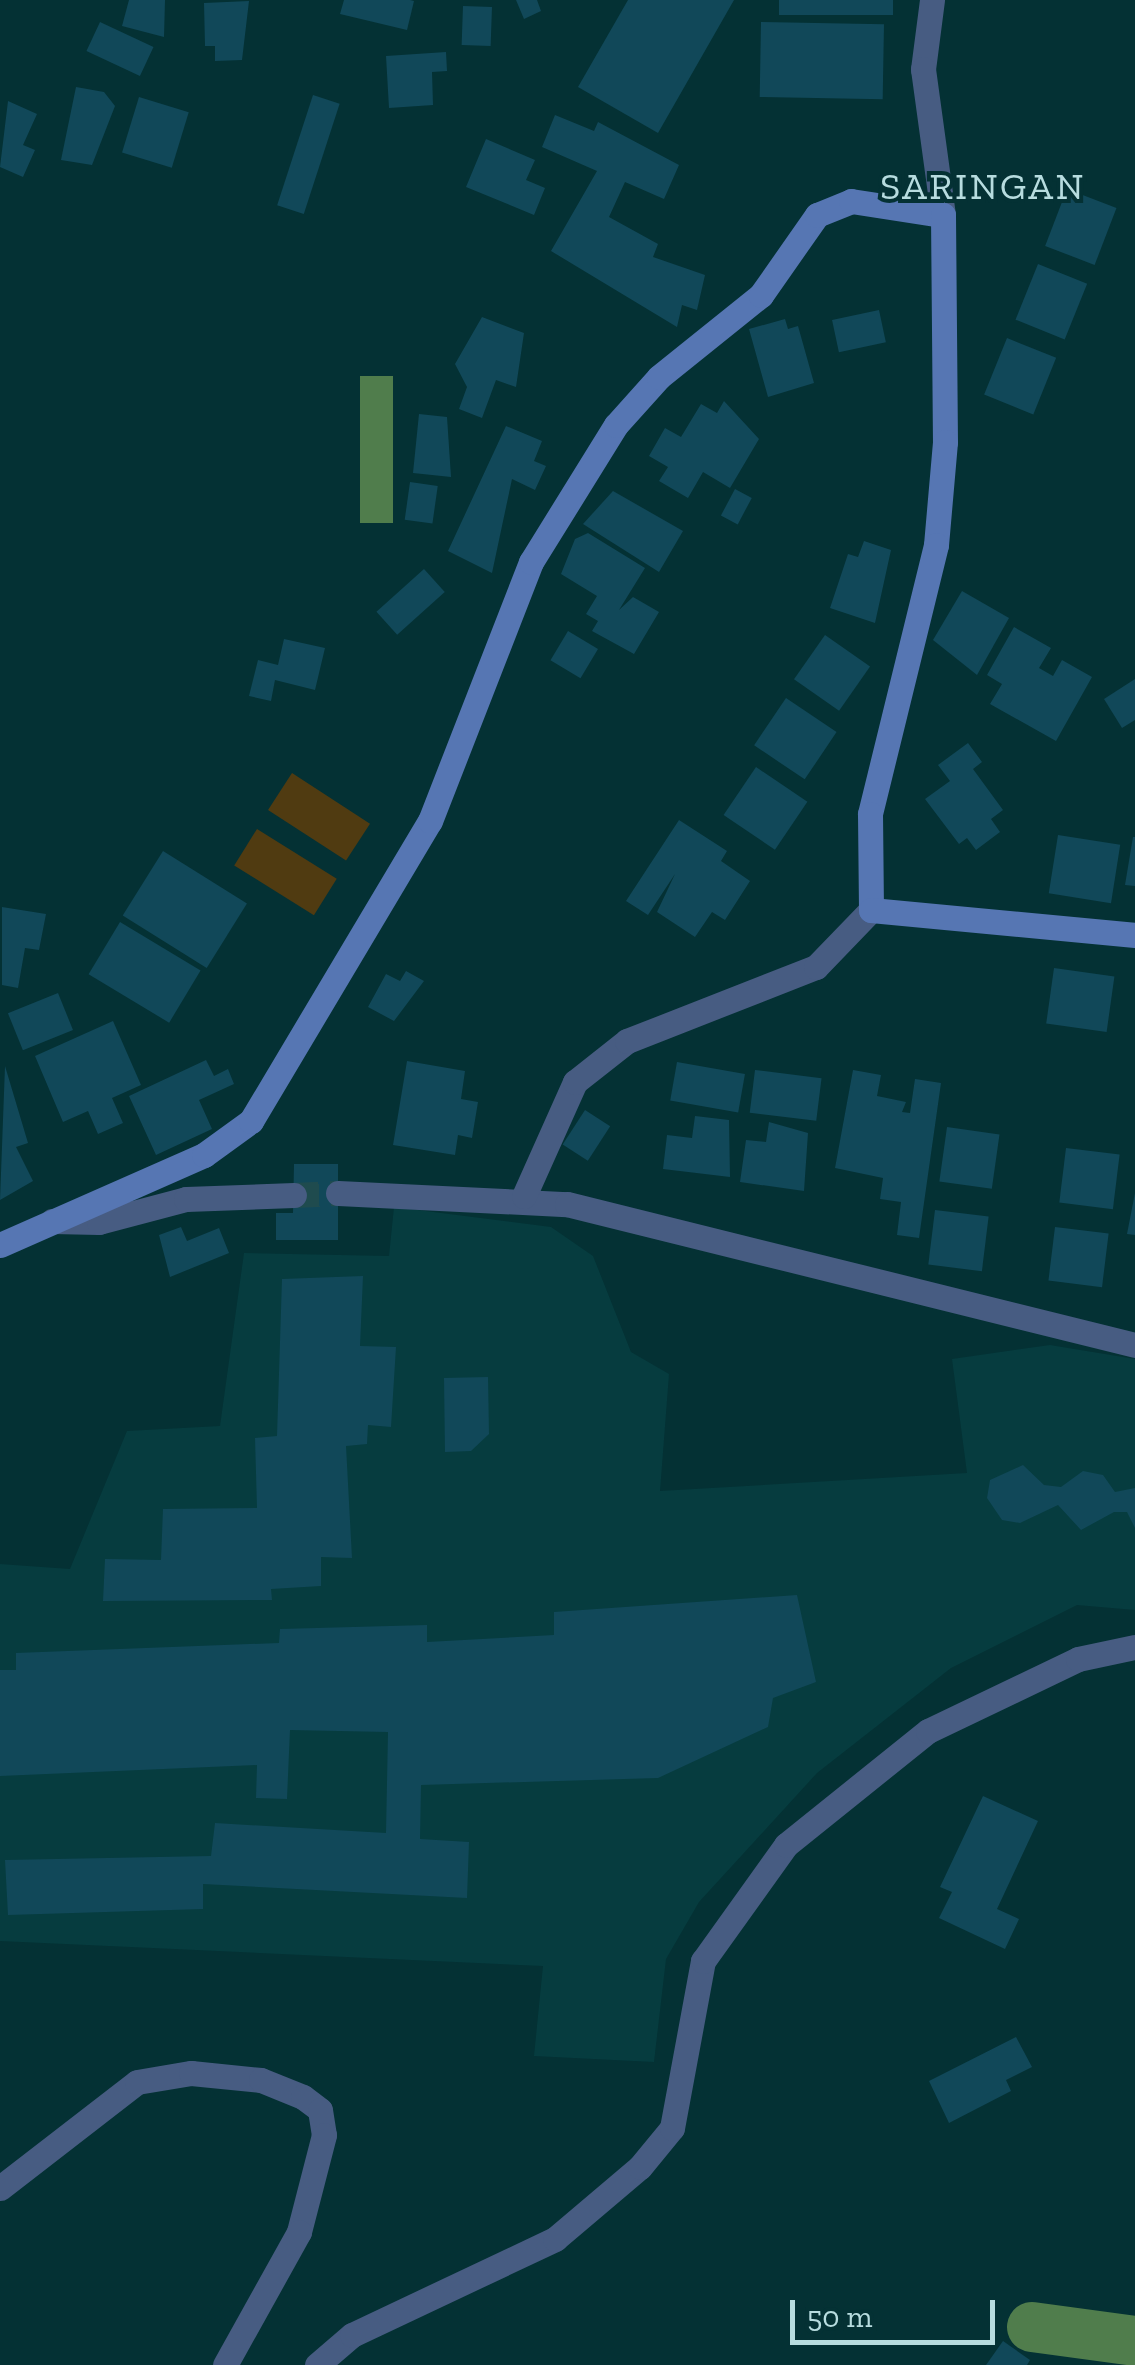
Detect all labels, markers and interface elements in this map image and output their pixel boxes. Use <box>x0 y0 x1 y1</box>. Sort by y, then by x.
district label: SARINGAN <box>880 164 1086 210</box>
scale bar <box>795 2280 1000 2342</box>
text: 50 m <box>807 2299 872 2335</box>

